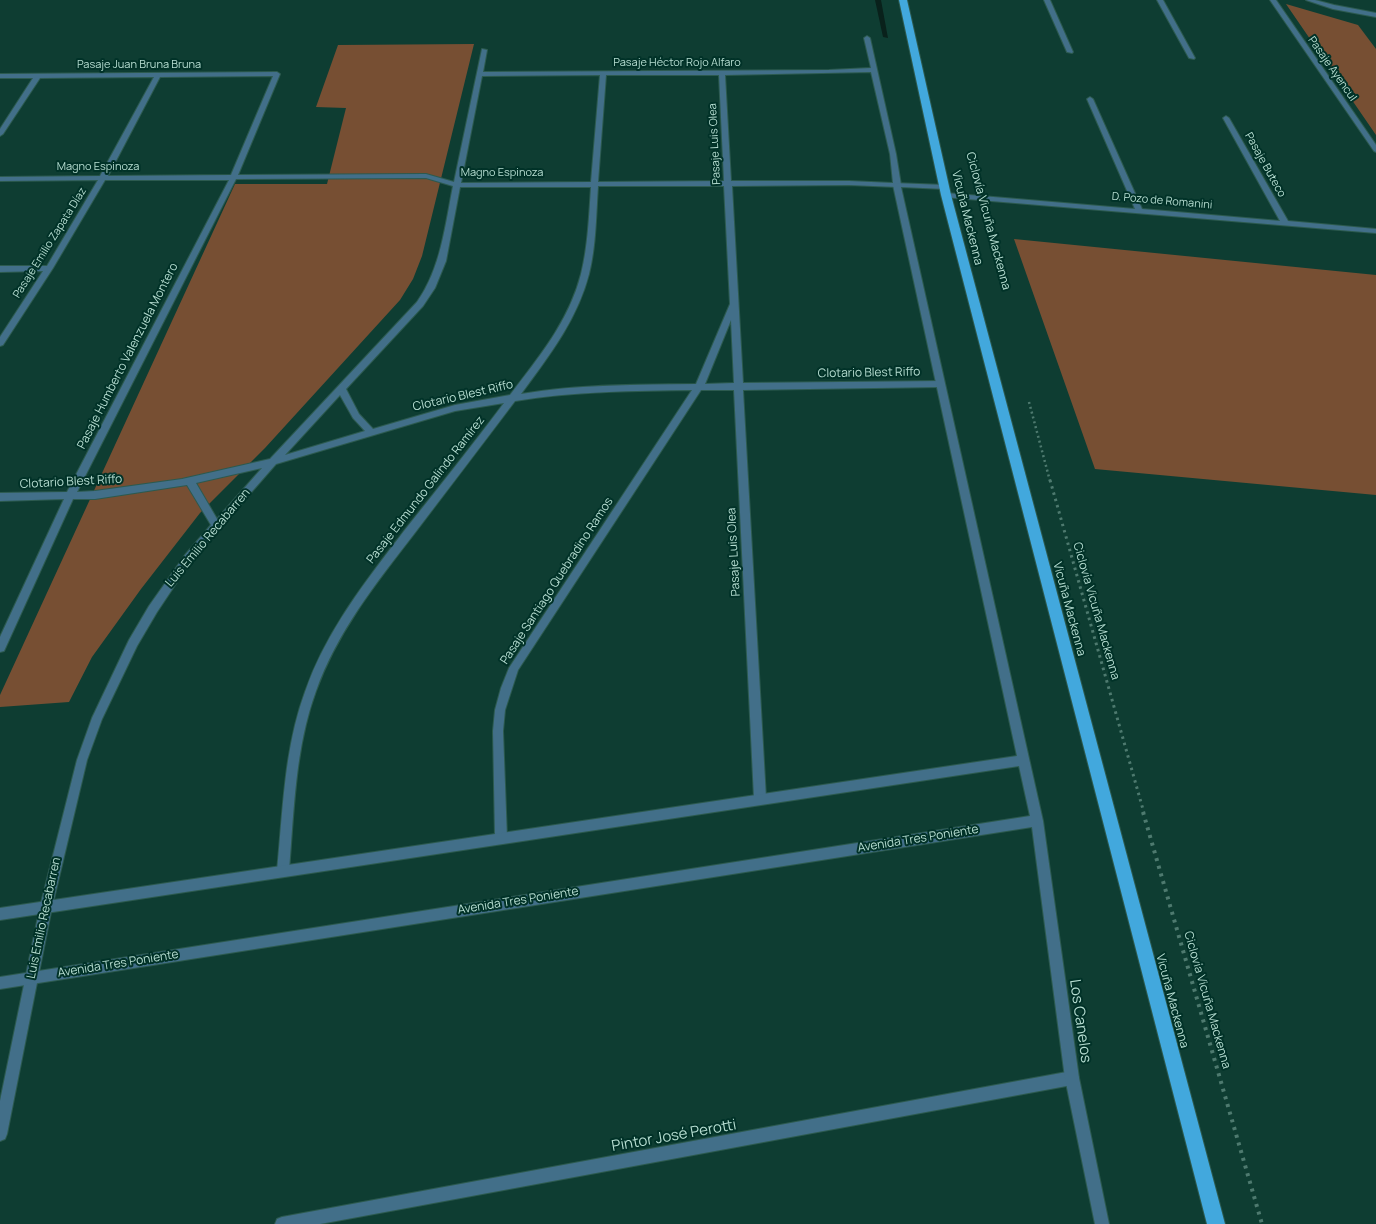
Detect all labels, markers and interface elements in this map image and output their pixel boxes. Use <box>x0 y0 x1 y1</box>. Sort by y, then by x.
street label: Pasaje Ayencul <box>1305 34 1359 104</box>
street label: Pasaje Héctor Rojo Alfaro <box>613 56 741 70</box>
street label: Pasaje Juan Bruna Bruna <box>77 58 201 72</box>
street label: Pasaje Luis Olea <box>706 103 724 185</box>
street label: Pasaje Buteco <box>1242 130 1288 200</box>
street label: Ciclovía Vicuña Mackenna <box>963 150 1013 292</box>
street label: Magno Espinoza <box>57 160 139 174</box>
street label: Magno Espinoza <box>461 166 543 180</box>
street label: Vicuña Mackenna <box>948 169 986 267</box>
street label: Pasaje Emilio Zapata Díaz <box>11 185 89 301</box>
street label: D. Pozo de Romanini <box>1111 190 1213 212</box>
street label: Pasaje Humberto Valenzuela Montero <box>75 261 181 451</box>
street label: Clotario Blest Riffo <box>818 365 920 381</box>
street label: Clotario Blest Riffo <box>411 377 515 415</box>
street label: Pasaje Edmundo Galindo Ramírez <box>364 413 488 567</box>
street label: Clotario Blest Riffo <box>19 472 123 492</box>
street label: Luis Emilio Recabarren <box>163 486 253 590</box>
street label: Pasaje Santiago Quebradino Ramos <box>498 495 616 667</box>
street label: Pasaje Luis Olea <box>724 507 744 597</box>
street label: Ciclovía Vicuña Mackenna <box>1069 541 1123 681</box>
street label: Vicuña Mackenna <box>1050 560 1088 658</box>
street label: Avenida Tres Poniente <box>857 822 979 856</box>
street label: Luis Emilio Recabarren <box>24 856 64 980</box>
street label: Avenida Tres Poniente <box>457 884 579 918</box>
street label: Ciclovía Vicuña Mackenna <box>1180 930 1234 1070</box>
street label: Avenida Tres Poniente <box>57 947 179 981</box>
street label: Vicuña Mackenna <box>1153 952 1191 1050</box>
street label: Los Canelos <box>1065 978 1095 1064</box>
street label: Pintor José Perotti <box>610 1116 738 1156</box>

